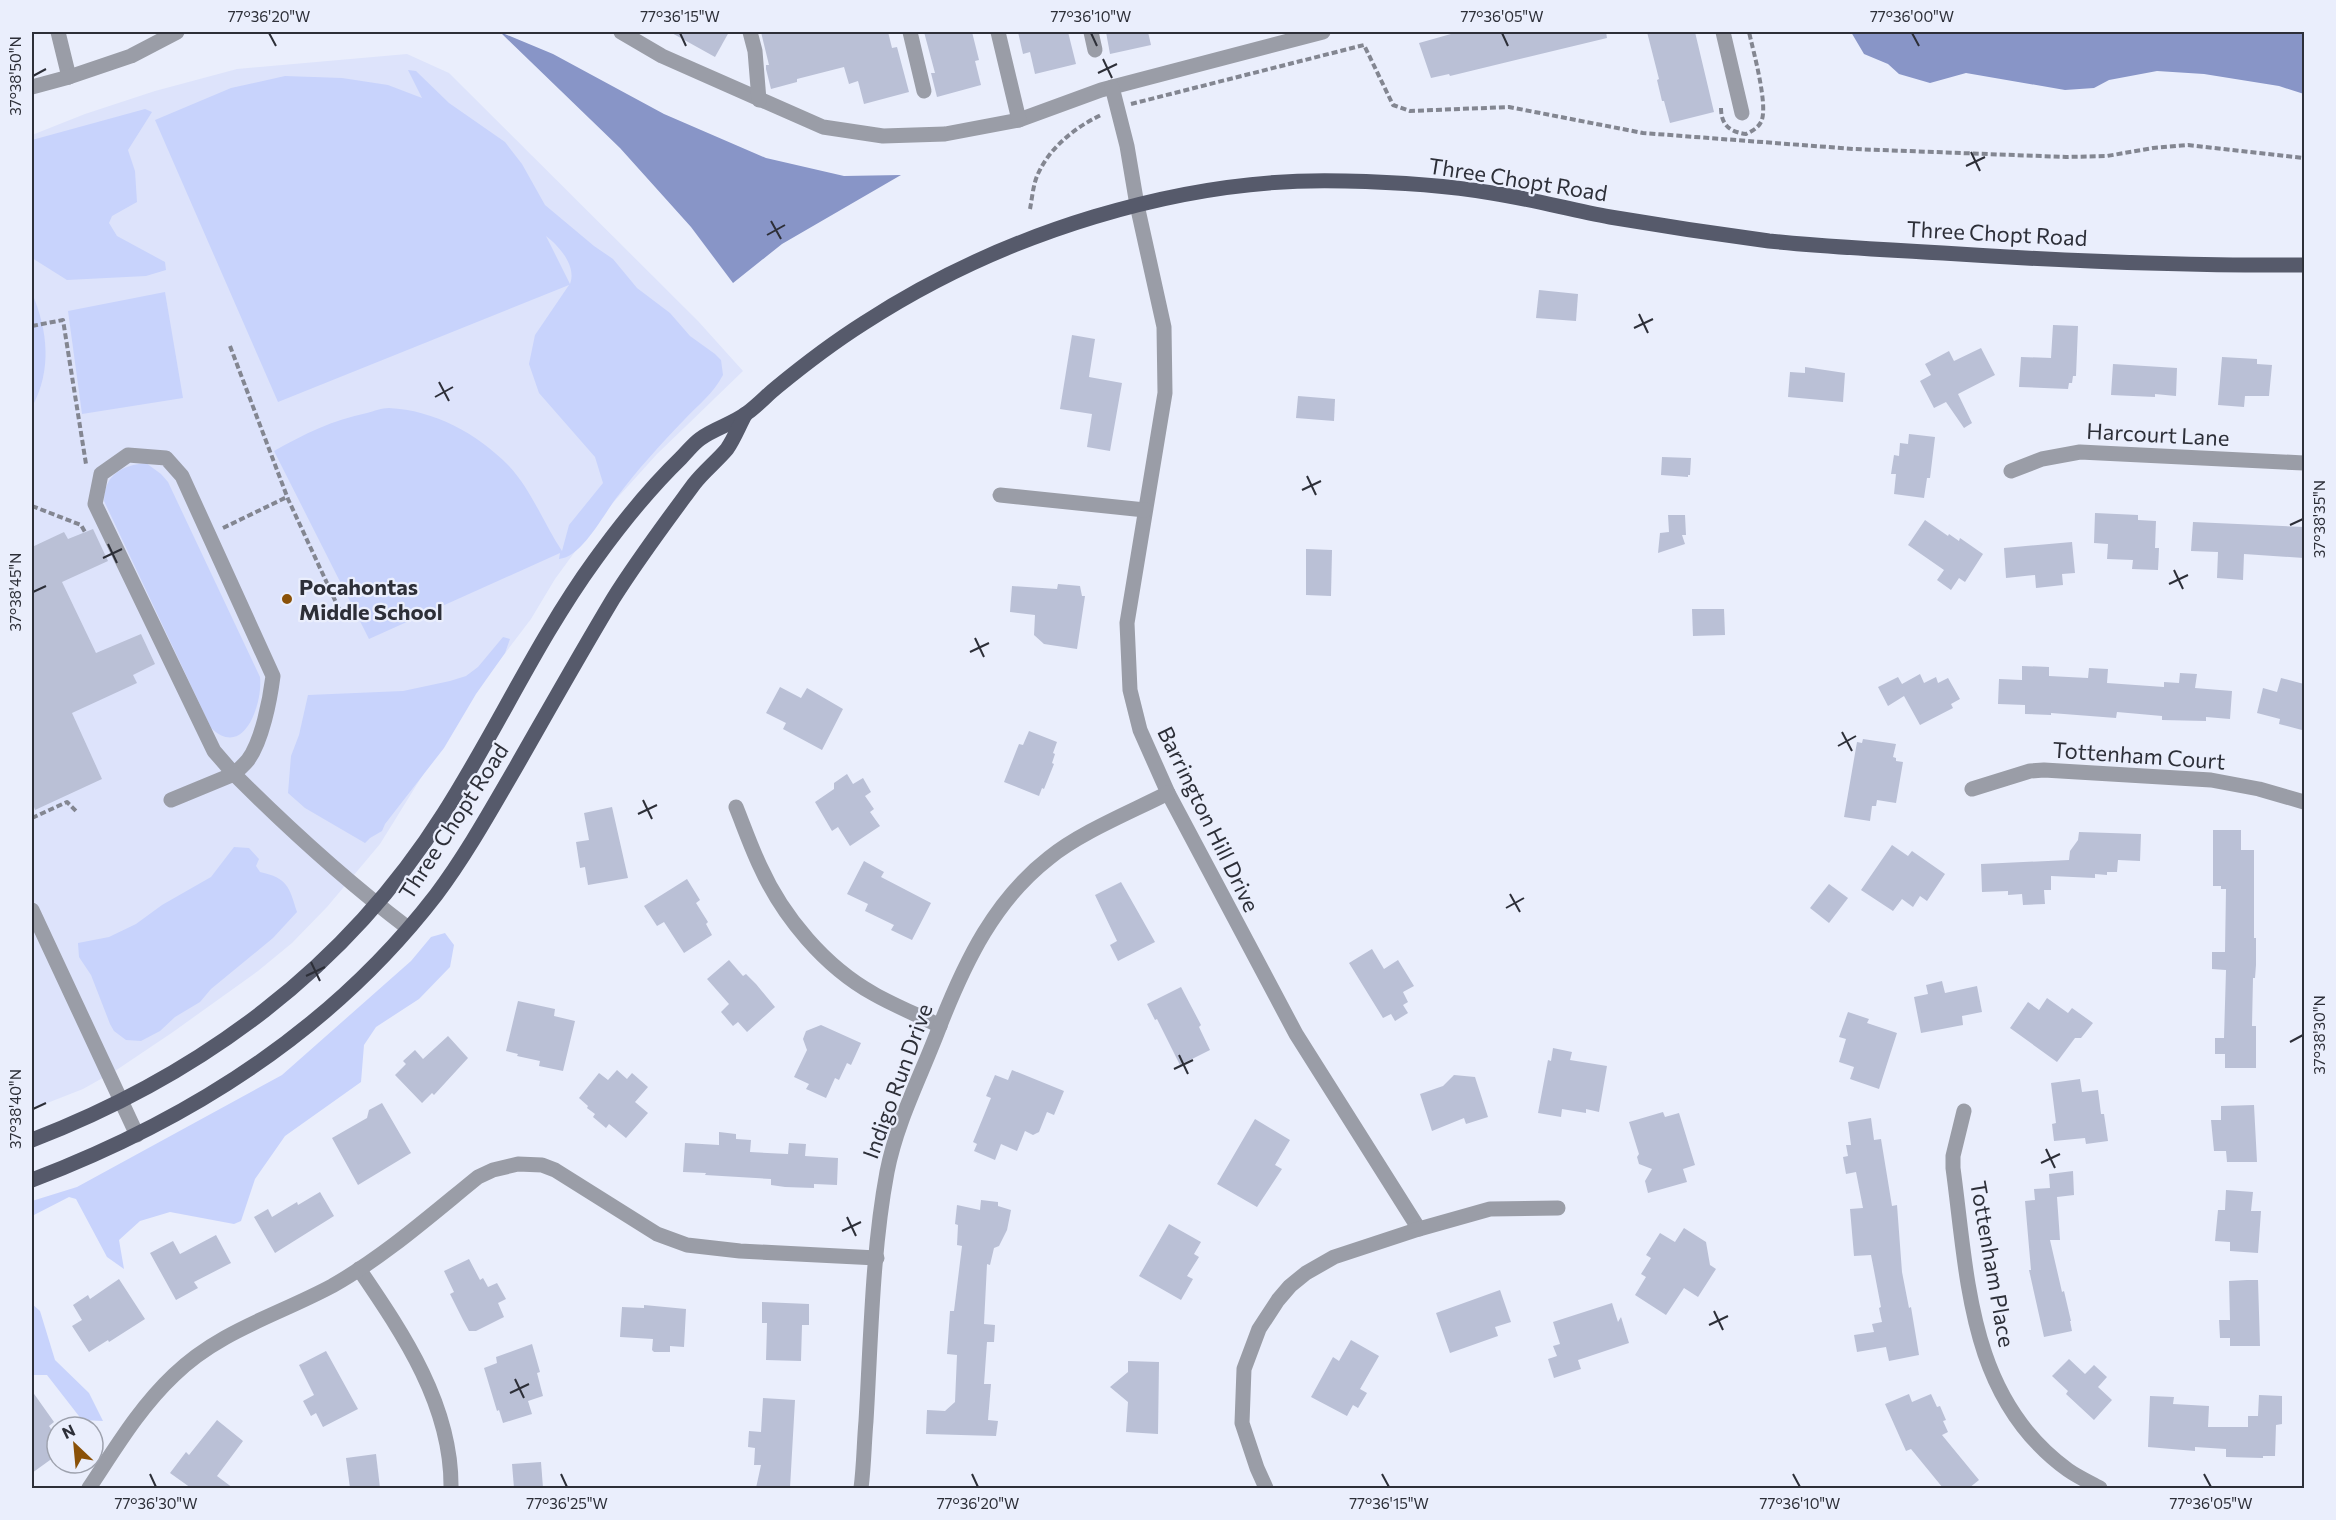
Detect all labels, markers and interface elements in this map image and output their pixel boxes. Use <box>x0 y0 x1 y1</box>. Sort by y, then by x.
text: 77°36'20"W <box>228 7 310 25</box>
text: 77°36'15"W <box>640 7 720 25</box>
text: 77°36'10"W <box>1051 7 1131 25</box>
text: 77°36'05"W <box>1461 7 1544 25</box>
text: 77°36'00"W <box>1870 7 1954 25</box>
text: 37°38'50"N <box>6 36 24 116</box>
street label: Three Chopt Road <box>1427 152 1609 206</box>
street label: Three Chopt Road <box>1906 215 2088 251</box>
street label: Harcourt Lane <box>2086 417 2230 451</box>
text: 37°38'35"N <box>2310 480 2328 558</box>
text: 37°38'45"N <box>6 553 24 631</box>
place label: Pocahontas Middle School <box>299 573 443 625</box>
marker: Pocahontas Middle School <box>280 592 294 606</box>
street label: Barrington Hill Drive <box>1152 722 1266 916</box>
street label: Tottenham Court <box>2052 735 2226 775</box>
street label: Three Chopt Road <box>392 738 514 904</box>
text: 37°38'30"N <box>2310 995 2328 1075</box>
street label: Indigo Run Drive <box>856 1000 938 1162</box>
text: 37°38'40"N <box>6 1069 24 1149</box>
street label: Tottenham Place <box>1965 1179 2021 1349</box>
north arrow <box>45 1415 105 1475</box>
text: N <box>59 1420 78 1442</box>
text: 77°36'30"W <box>115 1494 197 1512</box>
text: 77°36'25"W <box>526 1494 608 1512</box>
text: 77°36'20"W <box>937 1494 1019 1512</box>
text: 77°36'15"W <box>1349 1494 1429 1512</box>
text: 77°36'10"W <box>1760 1494 1840 1512</box>
text: 77°36'05"W <box>2170 1494 2253 1512</box>

